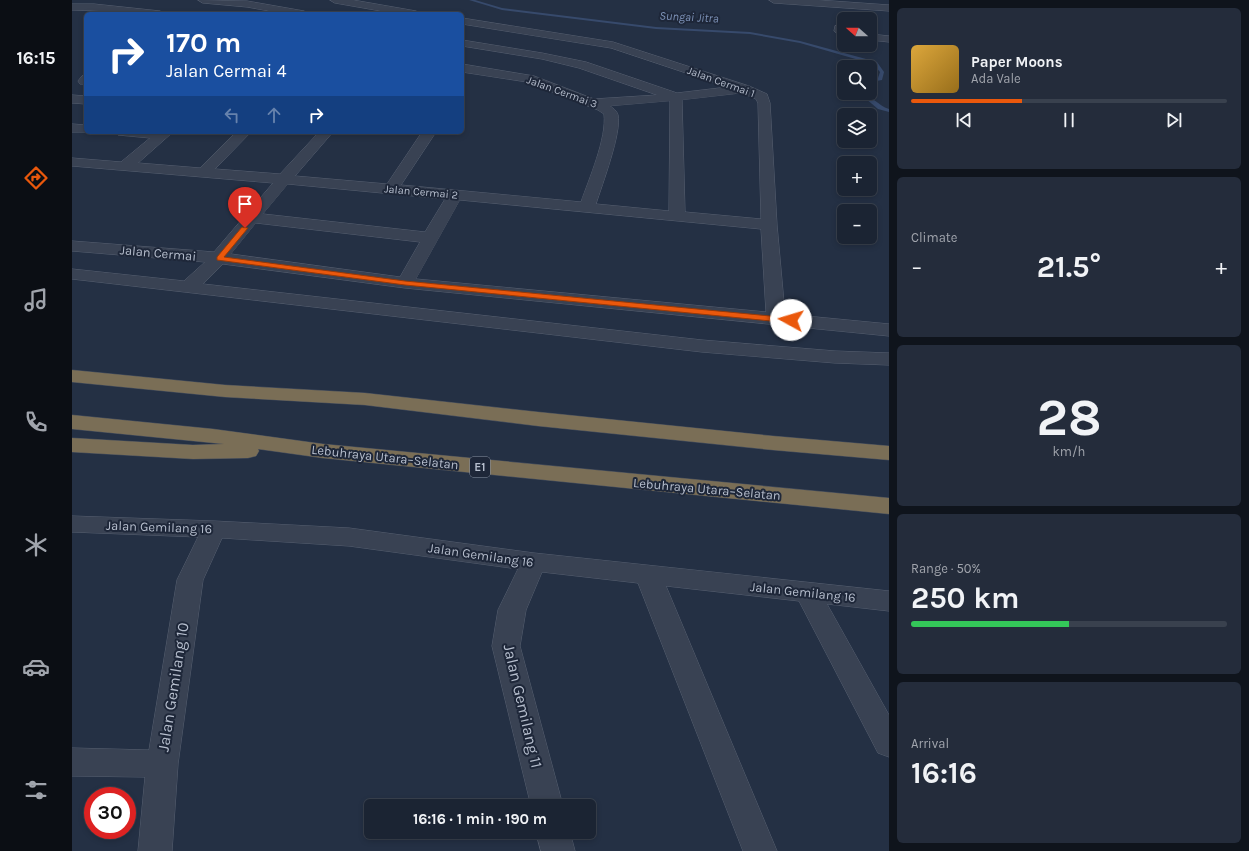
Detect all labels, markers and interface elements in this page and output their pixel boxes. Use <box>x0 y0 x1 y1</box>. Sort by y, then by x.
water label: Sungai Jitra <box>659 8 719 26</box>
north arrow <box>837 12 877 52</box>
map controls <box>837 12 877 244</box>
text: 170 m <box>166 26 241 59</box>
icon: right <box>100 28 152 80</box>
text: 16:15 <box>16 47 56 69</box>
text: Paper Moons <box>971 53 1063 71</box>
text: Jalan Cermai 4 <box>166 60 286 82</box>
button: search <box>837 60 877 100</box>
street label: Jalan Cermai 1 <box>685 64 757 100</box>
text: Ada Vale <box>971 71 1021 86</box>
street label: Jalan Cermai 3 <box>525 73 599 111</box>
icon: left <box>221 104 243 126</box>
icon: ahead <box>263 104 285 126</box>
icon: right <box>305 104 327 126</box>
button: layers <box>837 108 877 148</box>
icon: previous <box>953 109 975 131</box>
icon: pause <box>1058 109 1080 131</box>
icon: next <box>1163 109 1185 131</box>
button: + <box>837 156 877 196</box>
icon: directions <box>22 164 50 192</box>
street label: Jalan Cermai 2 <box>384 182 458 202</box>
pin <box>228 187 262 228</box>
icon: arrive <box>234 193 256 215</box>
button: − <box>837 204 877 244</box>
text: Climate <box>911 230 957 245</box>
street label: Jalan Cermai <box>119 242 197 264</box>
text: 21.5° <box>1037 249 1101 285</box>
text: − <box>911 254 923 280</box>
text: + <box>1215 254 1227 280</box>
icon: music <box>22 286 50 314</box>
position arrow <box>770 299 812 341</box>
text: 28 <box>1036 387 1102 448</box>
icon: phone <box>22 408 50 436</box>
street label: Lebuhraya Utara–Selatan <box>311 442 459 472</box>
text: km/h <box>1053 444 1085 459</box>
road number: E1 <box>470 457 490 477</box>
street label: Lebuhraya Utara–Selatan <box>633 475 781 503</box>
street label: Jalan Gemilang 16 <box>106 518 212 536</box>
icon: climate <box>22 531 50 559</box>
street label: Jalan Gemilang 16 <box>427 540 535 570</box>
text: Range · 50% <box>911 561 981 576</box>
street label: Jalan Gemilang 16 <box>749 579 857 605</box>
text: 250 km <box>911 580 1019 616</box>
street label: Jalan Gemilang 10 <box>153 621 193 753</box>
street label: Jalan Gemilang 11 <box>500 642 546 770</box>
icon: car <box>22 653 50 681</box>
text: Arrival <box>911 736 949 751</box>
text: 16:16 <box>911 755 977 791</box>
icon: filters <box>22 776 50 804</box>
speed limit sign: 30 <box>84 787 136 839</box>
text: 16:16 · 1 min · 190 m <box>413 810 547 828</box>

